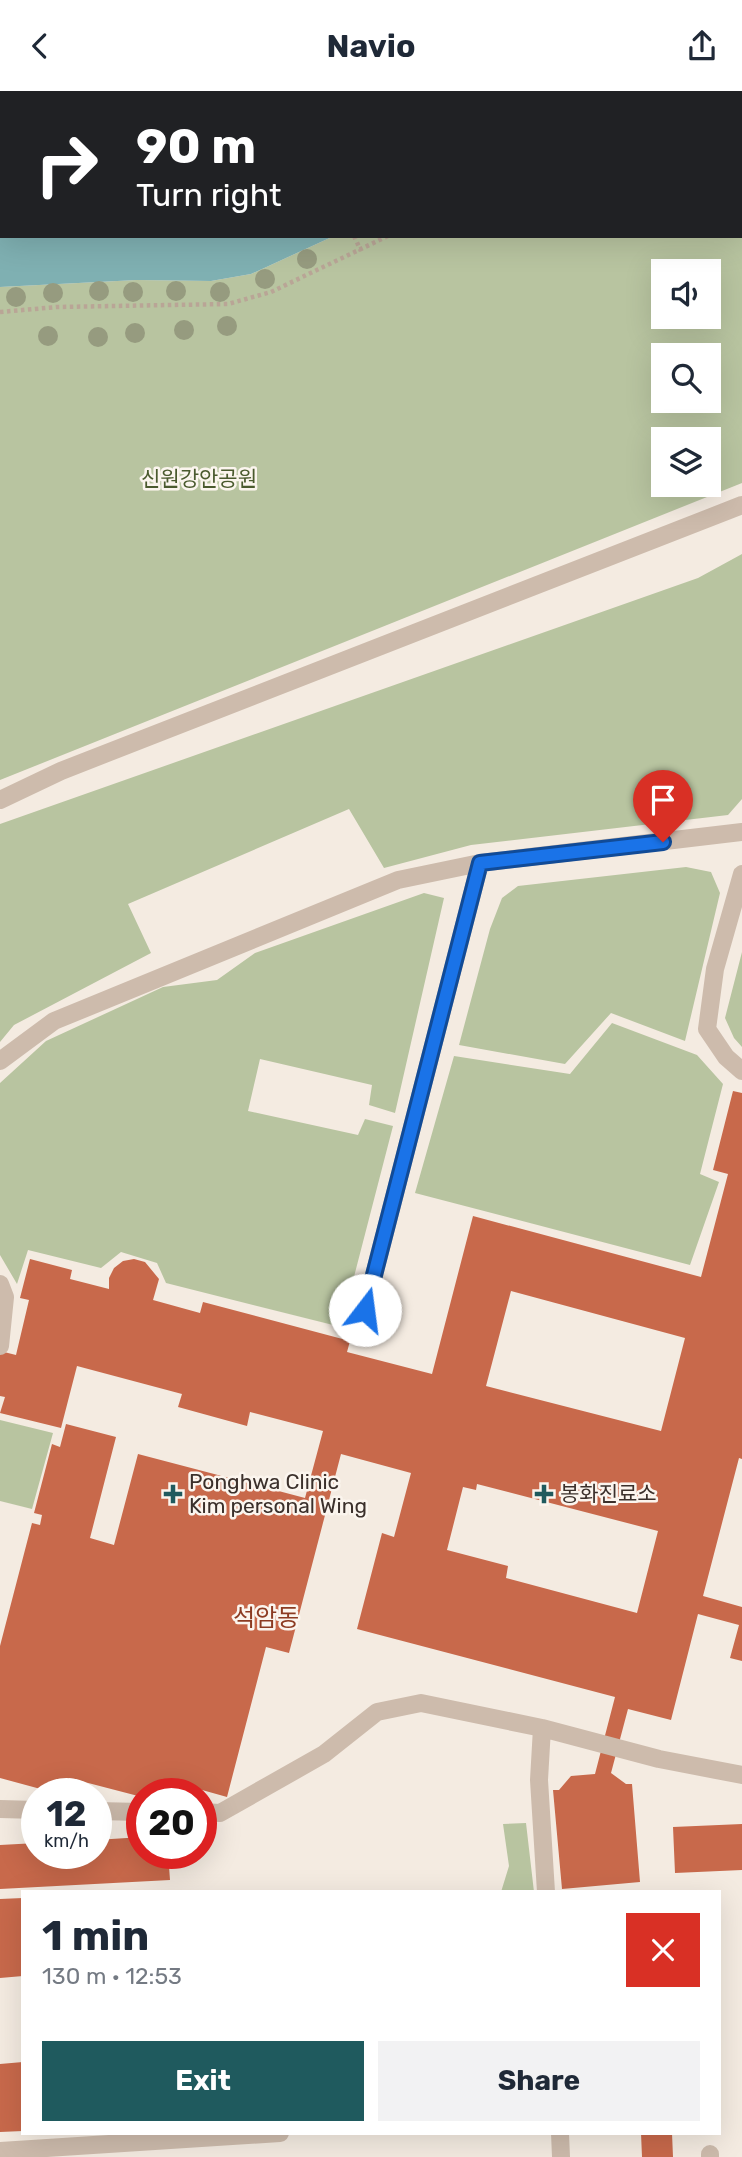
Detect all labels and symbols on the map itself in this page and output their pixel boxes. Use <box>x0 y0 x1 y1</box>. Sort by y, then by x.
park label: 신원강안공원 <box>141 466 257 491</box>
pin <box>633 770 693 842</box>
position arrow <box>328 1273 402 1347</box>
place label: Ponghwa Clinic Kim personal Wing <box>189 1469 367 1518</box>
place label: 봉화진료소 <box>560 1481 657 1506</box>
marker: Ponghwa Clinic Kim personal Wing <box>163 1484 183 1504</box>
marker: 봉화진료소 <box>534 1484 554 1504</box>
district label: 석암동 <box>233 1604 299 1632</box>
speed limit sign: 20 <box>126 1778 217 1869</box>

